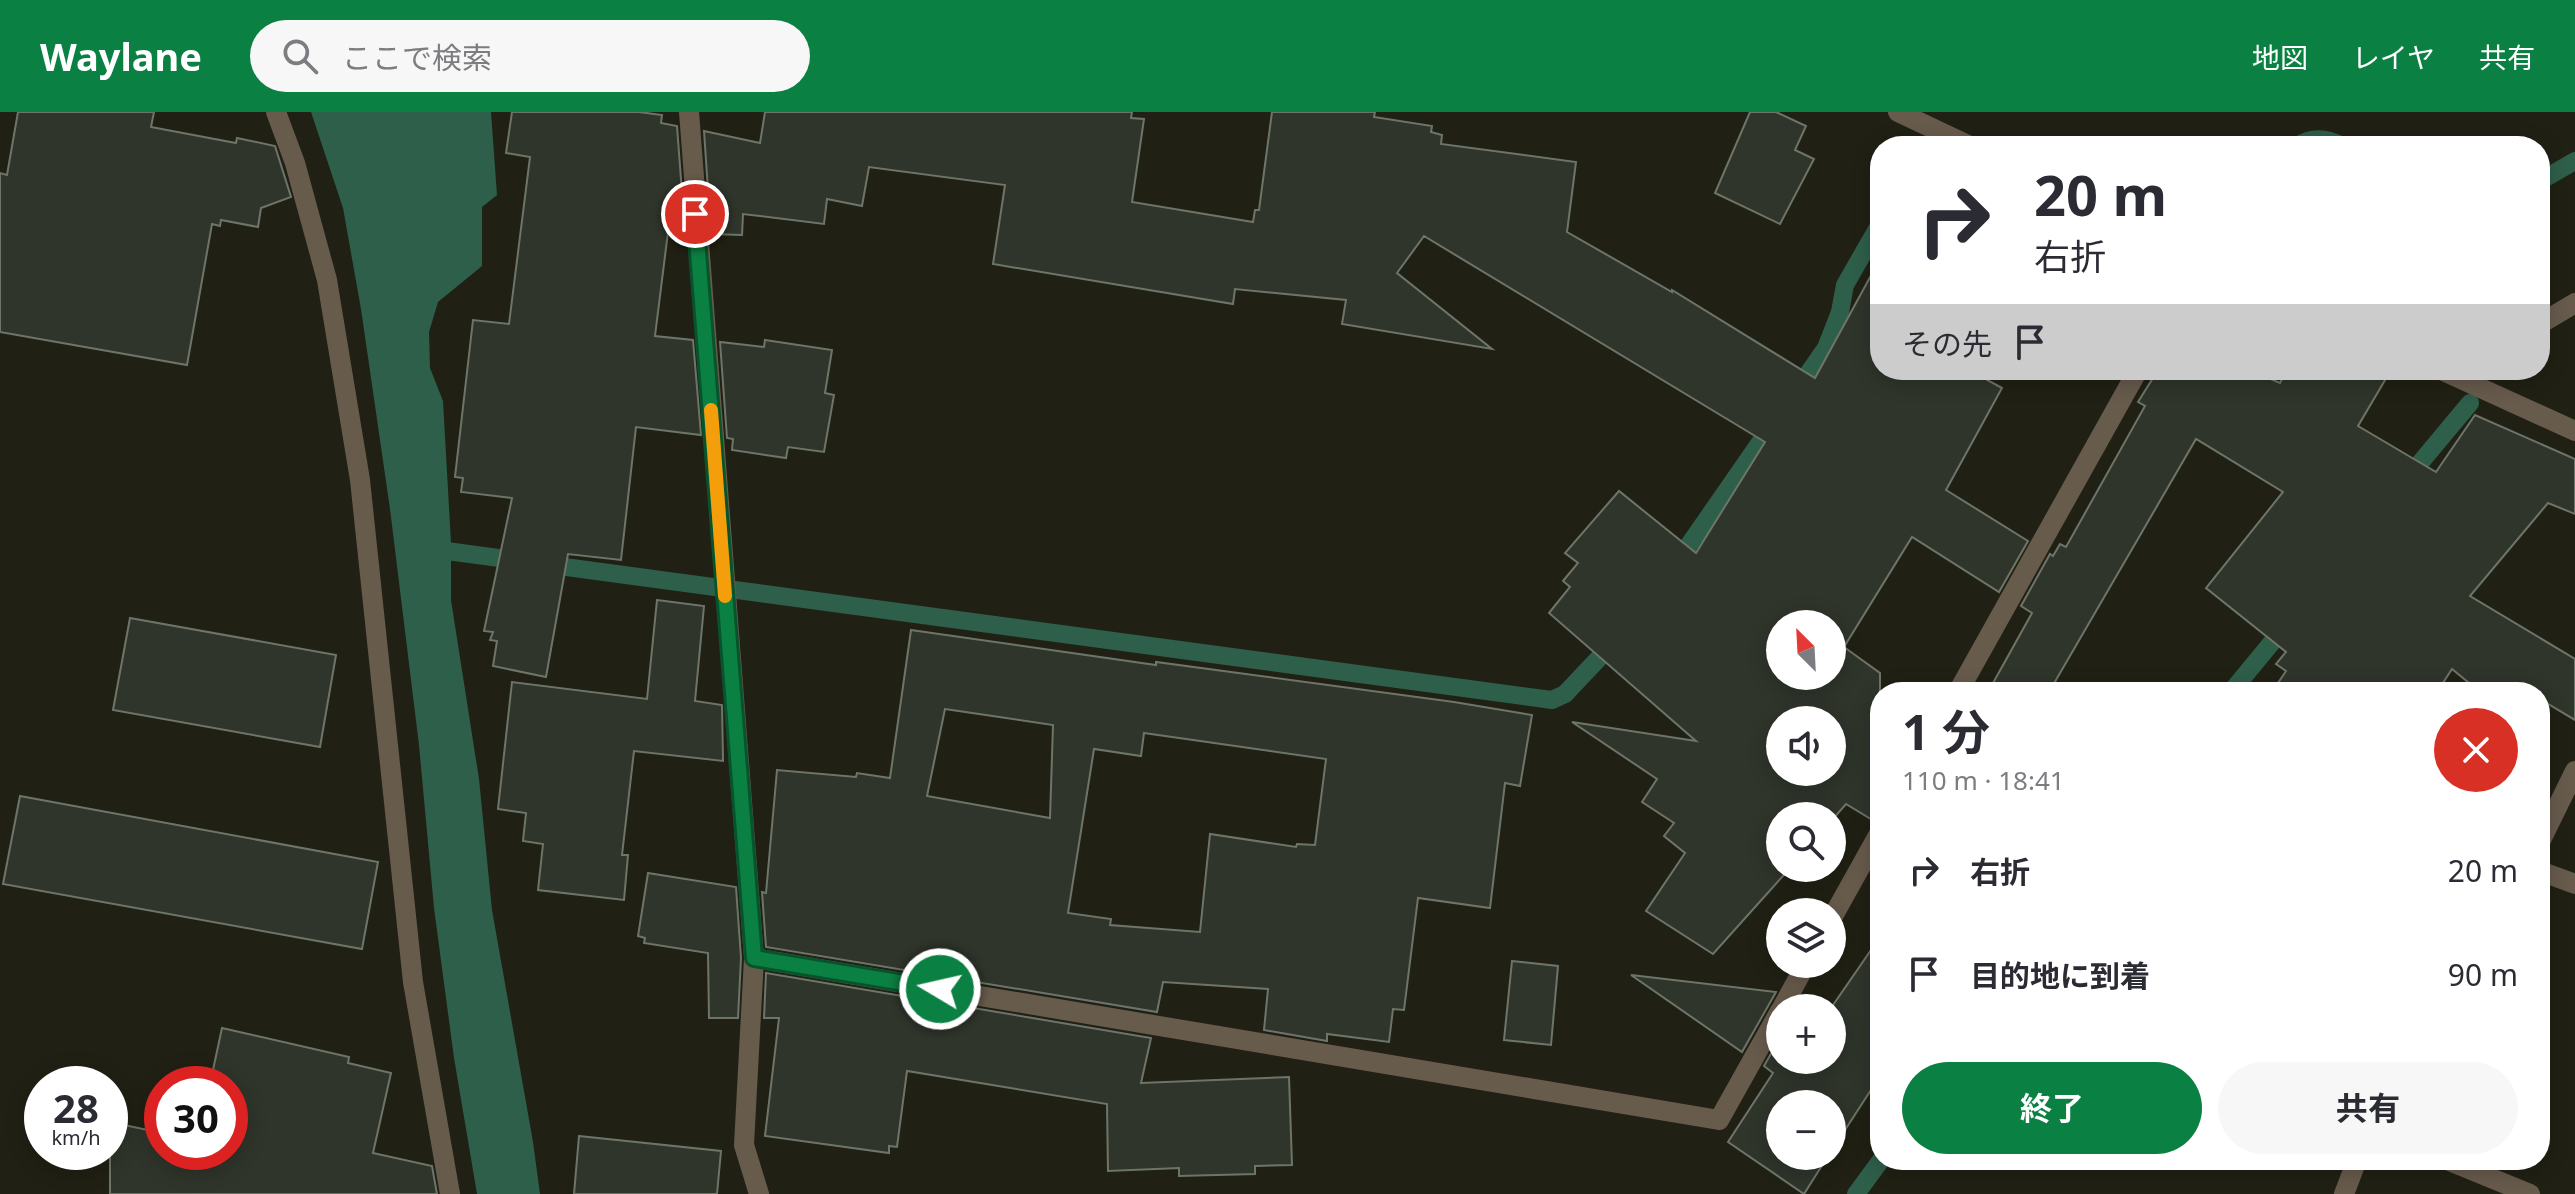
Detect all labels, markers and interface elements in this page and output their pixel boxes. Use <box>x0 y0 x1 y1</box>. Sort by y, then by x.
search box <box>250 20 810 92</box>
text: Waylane <box>40 30 202 82</box>
icon: search <box>278 34 322 78</box>
text: ここで検索 <box>342 37 492 78</box>
text: 地図 <box>2252 38 2308 76</box>
text: レイヤ <box>2352 38 2435 76</box>
text: 共有 <box>2479 38 2535 76</box>
text: 20 m <box>2034 156 2167 232</box>
icon: right <box>1902 168 2006 272</box>
pin <box>661 180 729 248</box>
icon: arrive <box>673 192 717 236</box>
text: 右折 <box>2034 232 2106 281</box>
icon: arrive <box>2008 320 2052 364</box>
text: その先 <box>1902 323 1992 364</box>
north arrow <box>1766 610 1846 690</box>
map controls <box>1766 610 1846 1170</box>
text: 1 分 <box>1902 699 1990 764</box>
button: sound <box>1766 706 1846 786</box>
button: close <box>2434 708 2518 792</box>
text: 110 m · 18:41 <box>1902 762 2065 798</box>
button: search <box>1766 802 1846 882</box>
icon: right <box>1902 848 1946 892</box>
text: 20 m <box>2448 850 2518 891</box>
text: 右折 <box>1970 851 2030 892</box>
button: layers <box>1766 898 1846 978</box>
position arrow <box>898 947 982 1031</box>
icon: arrive <box>1902 952 1946 996</box>
text: 90 m <box>2448 954 2518 995</box>
text: 目的地に到着 <box>1970 955 2150 996</box>
button: + <box>1766 994 1846 1074</box>
button: 終了 <box>1902 1062 2202 1154</box>
button: 共有 <box>2218 1062 2518 1154</box>
speed limit sign: 30 <box>144 1066 248 1170</box>
text: 28 <box>53 1080 99 1135</box>
button: − <box>1766 1090 1846 1170</box>
text: km/h <box>51 1124 101 1151</box>

